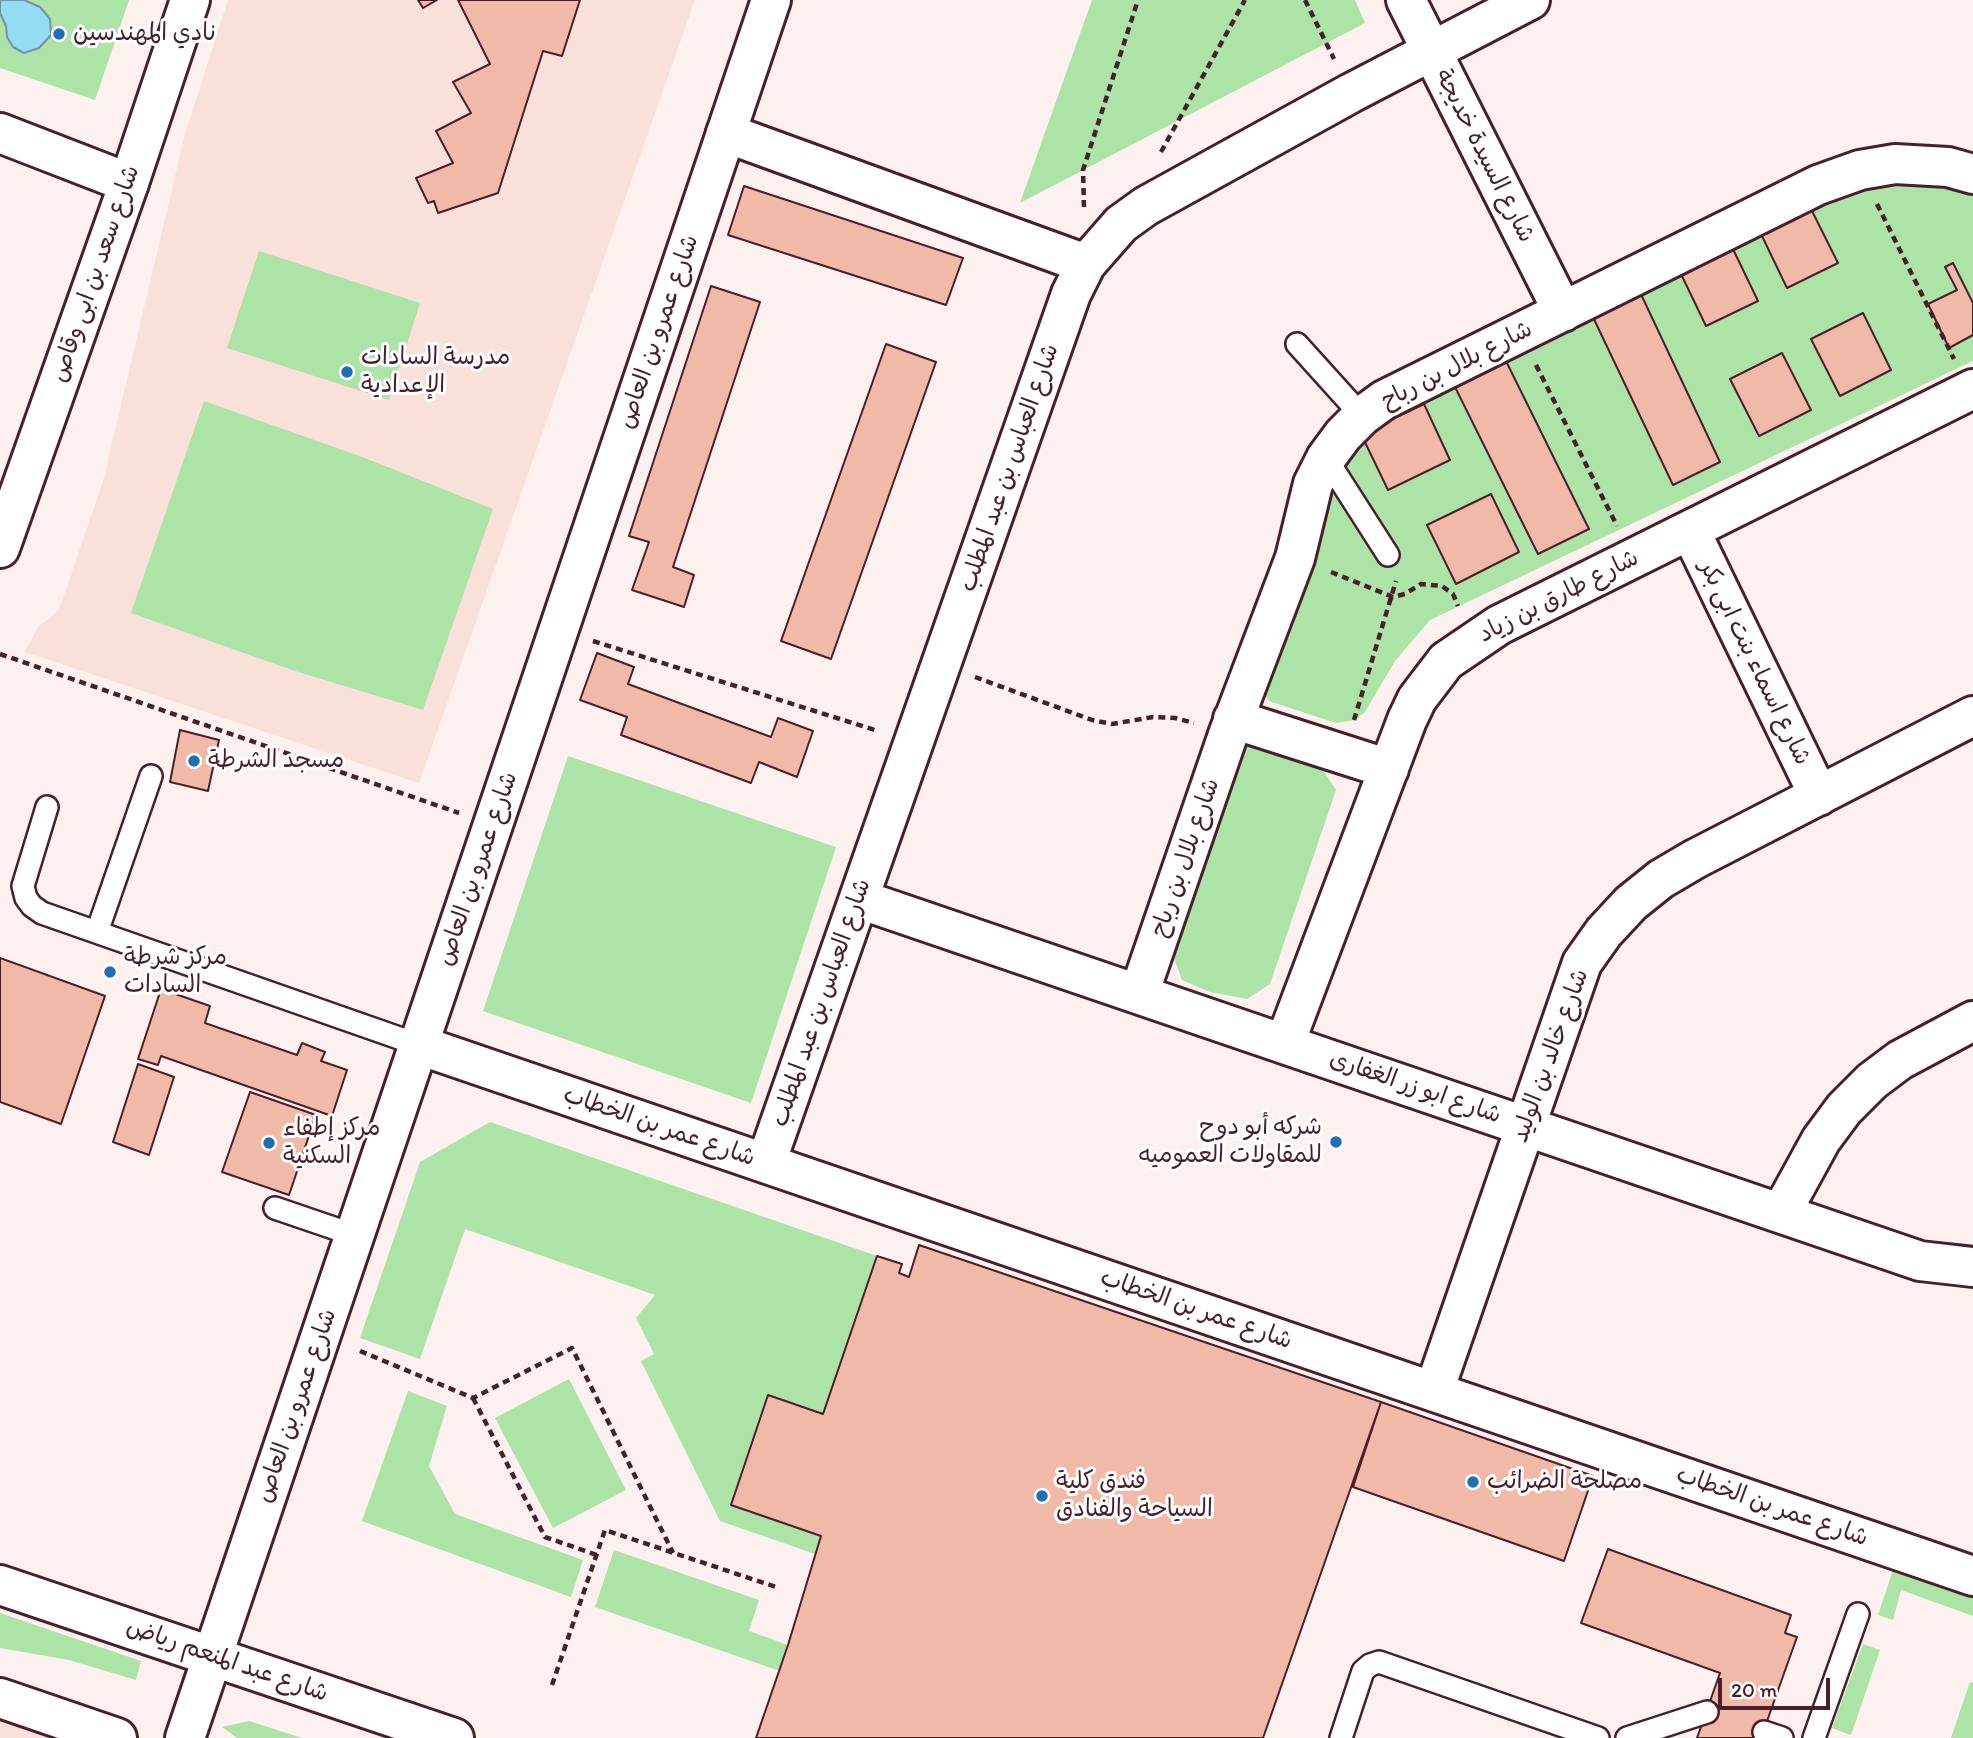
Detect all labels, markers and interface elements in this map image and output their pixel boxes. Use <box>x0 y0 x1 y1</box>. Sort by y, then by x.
place label: نادي المهندسين <box>73 20 216 48</box>
marker: نادي المهندسين <box>51 26 67 42</box>
street label: شارع السيدة خديجة <box>1428 64 1540 248</box>
street label: شارع سعد بن ابى وقاص <box>45 162 147 386</box>
street label: شارع عمرو بن العاص <box>612 231 706 433</box>
street label: شارع بلال بن رباح <box>1376 315 1538 417</box>
street label: شارع العباس بن عبد المطلب <box>954 340 1066 596</box>
place label: مدرسة السادات الإعدادية <box>361 344 510 400</box>
marker: مدرسة السادات الإعدادية <box>339 364 355 380</box>
street label: شارع طارق بن زياد <box>1474 544 1644 650</box>
street label: شارع اسماء بنت ابى بكر <box>1692 556 1816 770</box>
place label: مسجد الشرطة <box>208 747 344 775</box>
marker: مسجد الشرطة <box>186 753 202 769</box>
street label: شارع عمرو بن العاص <box>431 768 525 970</box>
street label: شارع بلال بن رباح <box>1145 775 1227 941</box>
street label: شارع العباس بن عبد المطلب <box>766 875 878 1131</box>
place label: مركز شرطة السادات <box>124 944 227 1000</box>
marker: مركز شرطة السادات <box>102 964 118 980</box>
street label: شارع خالد بن الوليد <box>1506 965 1596 1147</box>
street label: شارع ابو زر الغفارى <box>1325 1045 1505 1131</box>
street label: شارع عمر بن الخطاب <box>559 1081 759 1173</box>
place label: شركه أبو دوح للمقاولات العموميه <box>1138 1114 1322 1170</box>
place label: مركز إطفاء السكنية <box>283 1115 380 1171</box>
marker: شركه أبو دوح للمقاولات العموميه <box>1328 1134 1344 1150</box>
marker: مركز إطفاء السكنية <box>261 1135 277 1151</box>
street label: شارع عمر بن الخطاب <box>1096 1264 1296 1356</box>
street label: شارع عمرو بن العاص <box>250 1305 344 1507</box>
street label: شارع عمر بن الخطاب <box>1672 1461 1872 1553</box>
place label: فندق كلية السياحة والفنادق <box>1056 1468 1213 1524</box>
place label: مصلحة الضرائب <box>1487 1468 1642 1496</box>
marker: مصلحة الضرائب <box>1465 1474 1481 1490</box>
marker: فندق كلية السياحة والفنادق <box>1034 1488 1050 1504</box>
street label: شارع عبد المنعم رياض <box>122 1613 332 1709</box>
scale bar <box>1721 1664 1833 1708</box>
text: 20 m <box>1731 1677 1777 1702</box>

